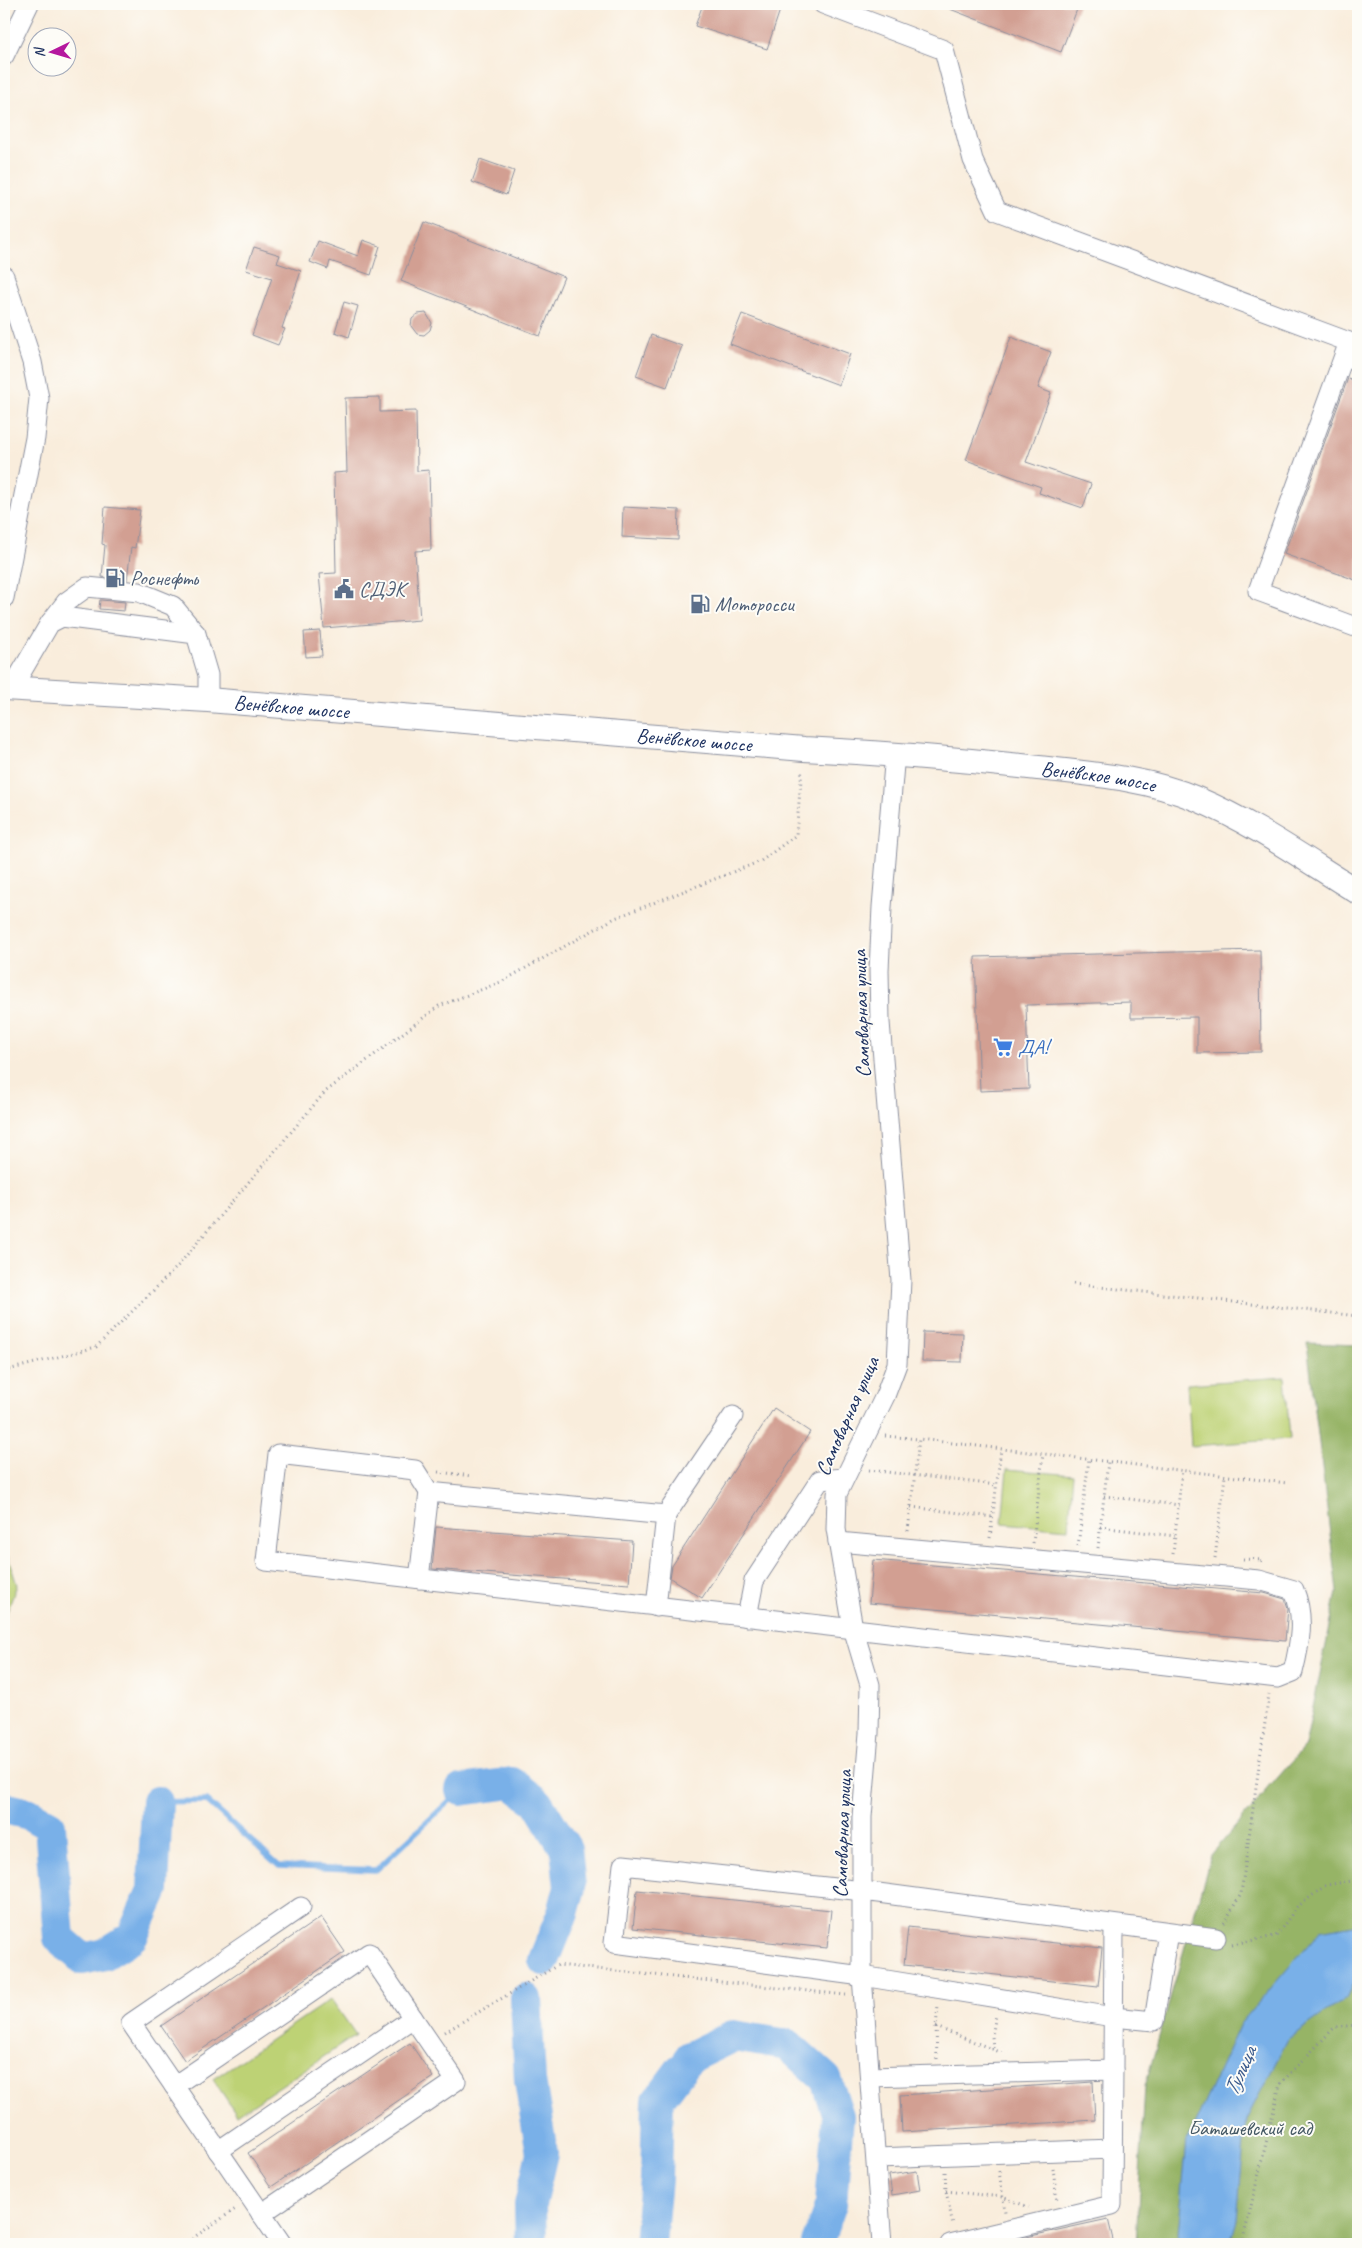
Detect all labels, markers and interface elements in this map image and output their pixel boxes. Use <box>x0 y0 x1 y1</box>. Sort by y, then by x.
north arrow <box>28 28 78 78</box>
text: N <box>30 46 48 58</box>
place label: Роснефть <box>130 565 199 591</box>
fuel station icon: Роснефть <box>104 567 126 589</box>
place label: СДЭК <box>359 576 409 602</box>
public building icon: СДЭК <box>333 578 355 600</box>
place label: Моторосси <box>715 591 795 617</box>
fuel station icon: Моторосси <box>689 593 711 615</box>
street label: Венёвское шоссе <box>233 689 352 725</box>
street label: Венёвское шоссе <box>635 722 755 758</box>
street label: Венёвское шоссе <box>1040 755 1160 798</box>
street label: Самоварная улица <box>846 948 876 1078</box>
place label: ДА! <box>1018 1034 1053 1060</box>
supermarket icon: ДА! <box>992 1036 1014 1058</box>
street label: Самоварная улица <box>809 1351 885 1480</box>
street label: Самоварная улица <box>827 1768 857 1898</box>
water label: Тулица <box>1217 2039 1264 2100</box>
park label: Баташевский сад <box>1188 2115 1314 2141</box>

